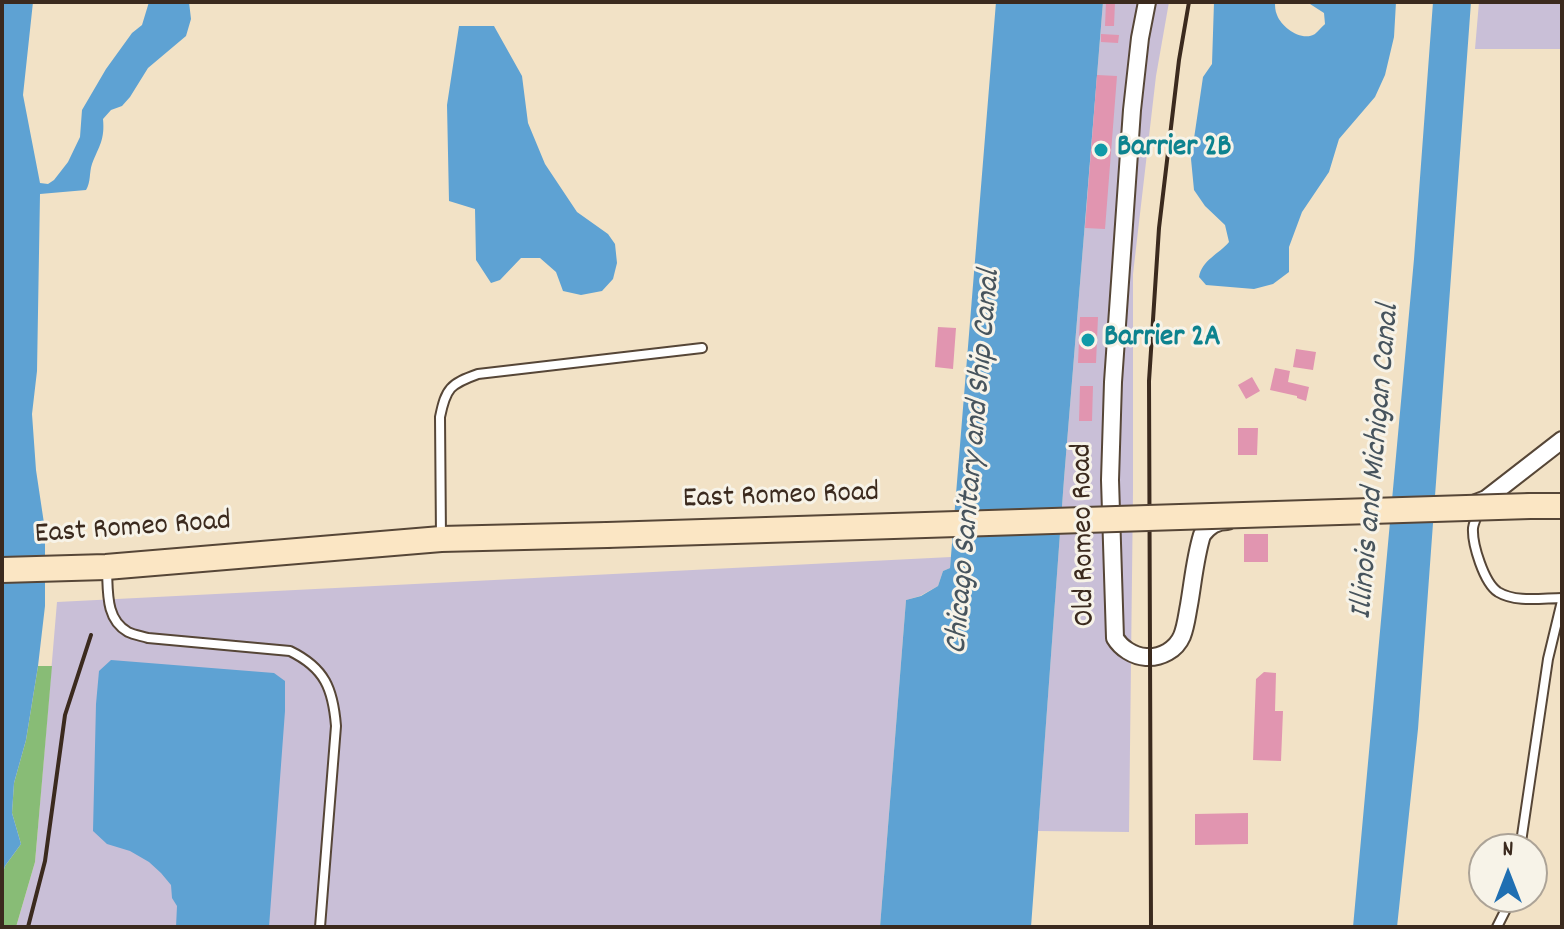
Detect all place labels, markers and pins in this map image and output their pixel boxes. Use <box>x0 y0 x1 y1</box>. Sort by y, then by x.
place label: Barrier 2B <box>1117 132 1232 168</box>
marker: Barrier 2B <box>1092 141 1110 159</box>
place label: Barrier 2A <box>1104 322 1221 358</box>
marker: Barrier 2A <box>1079 331 1097 349</box>

